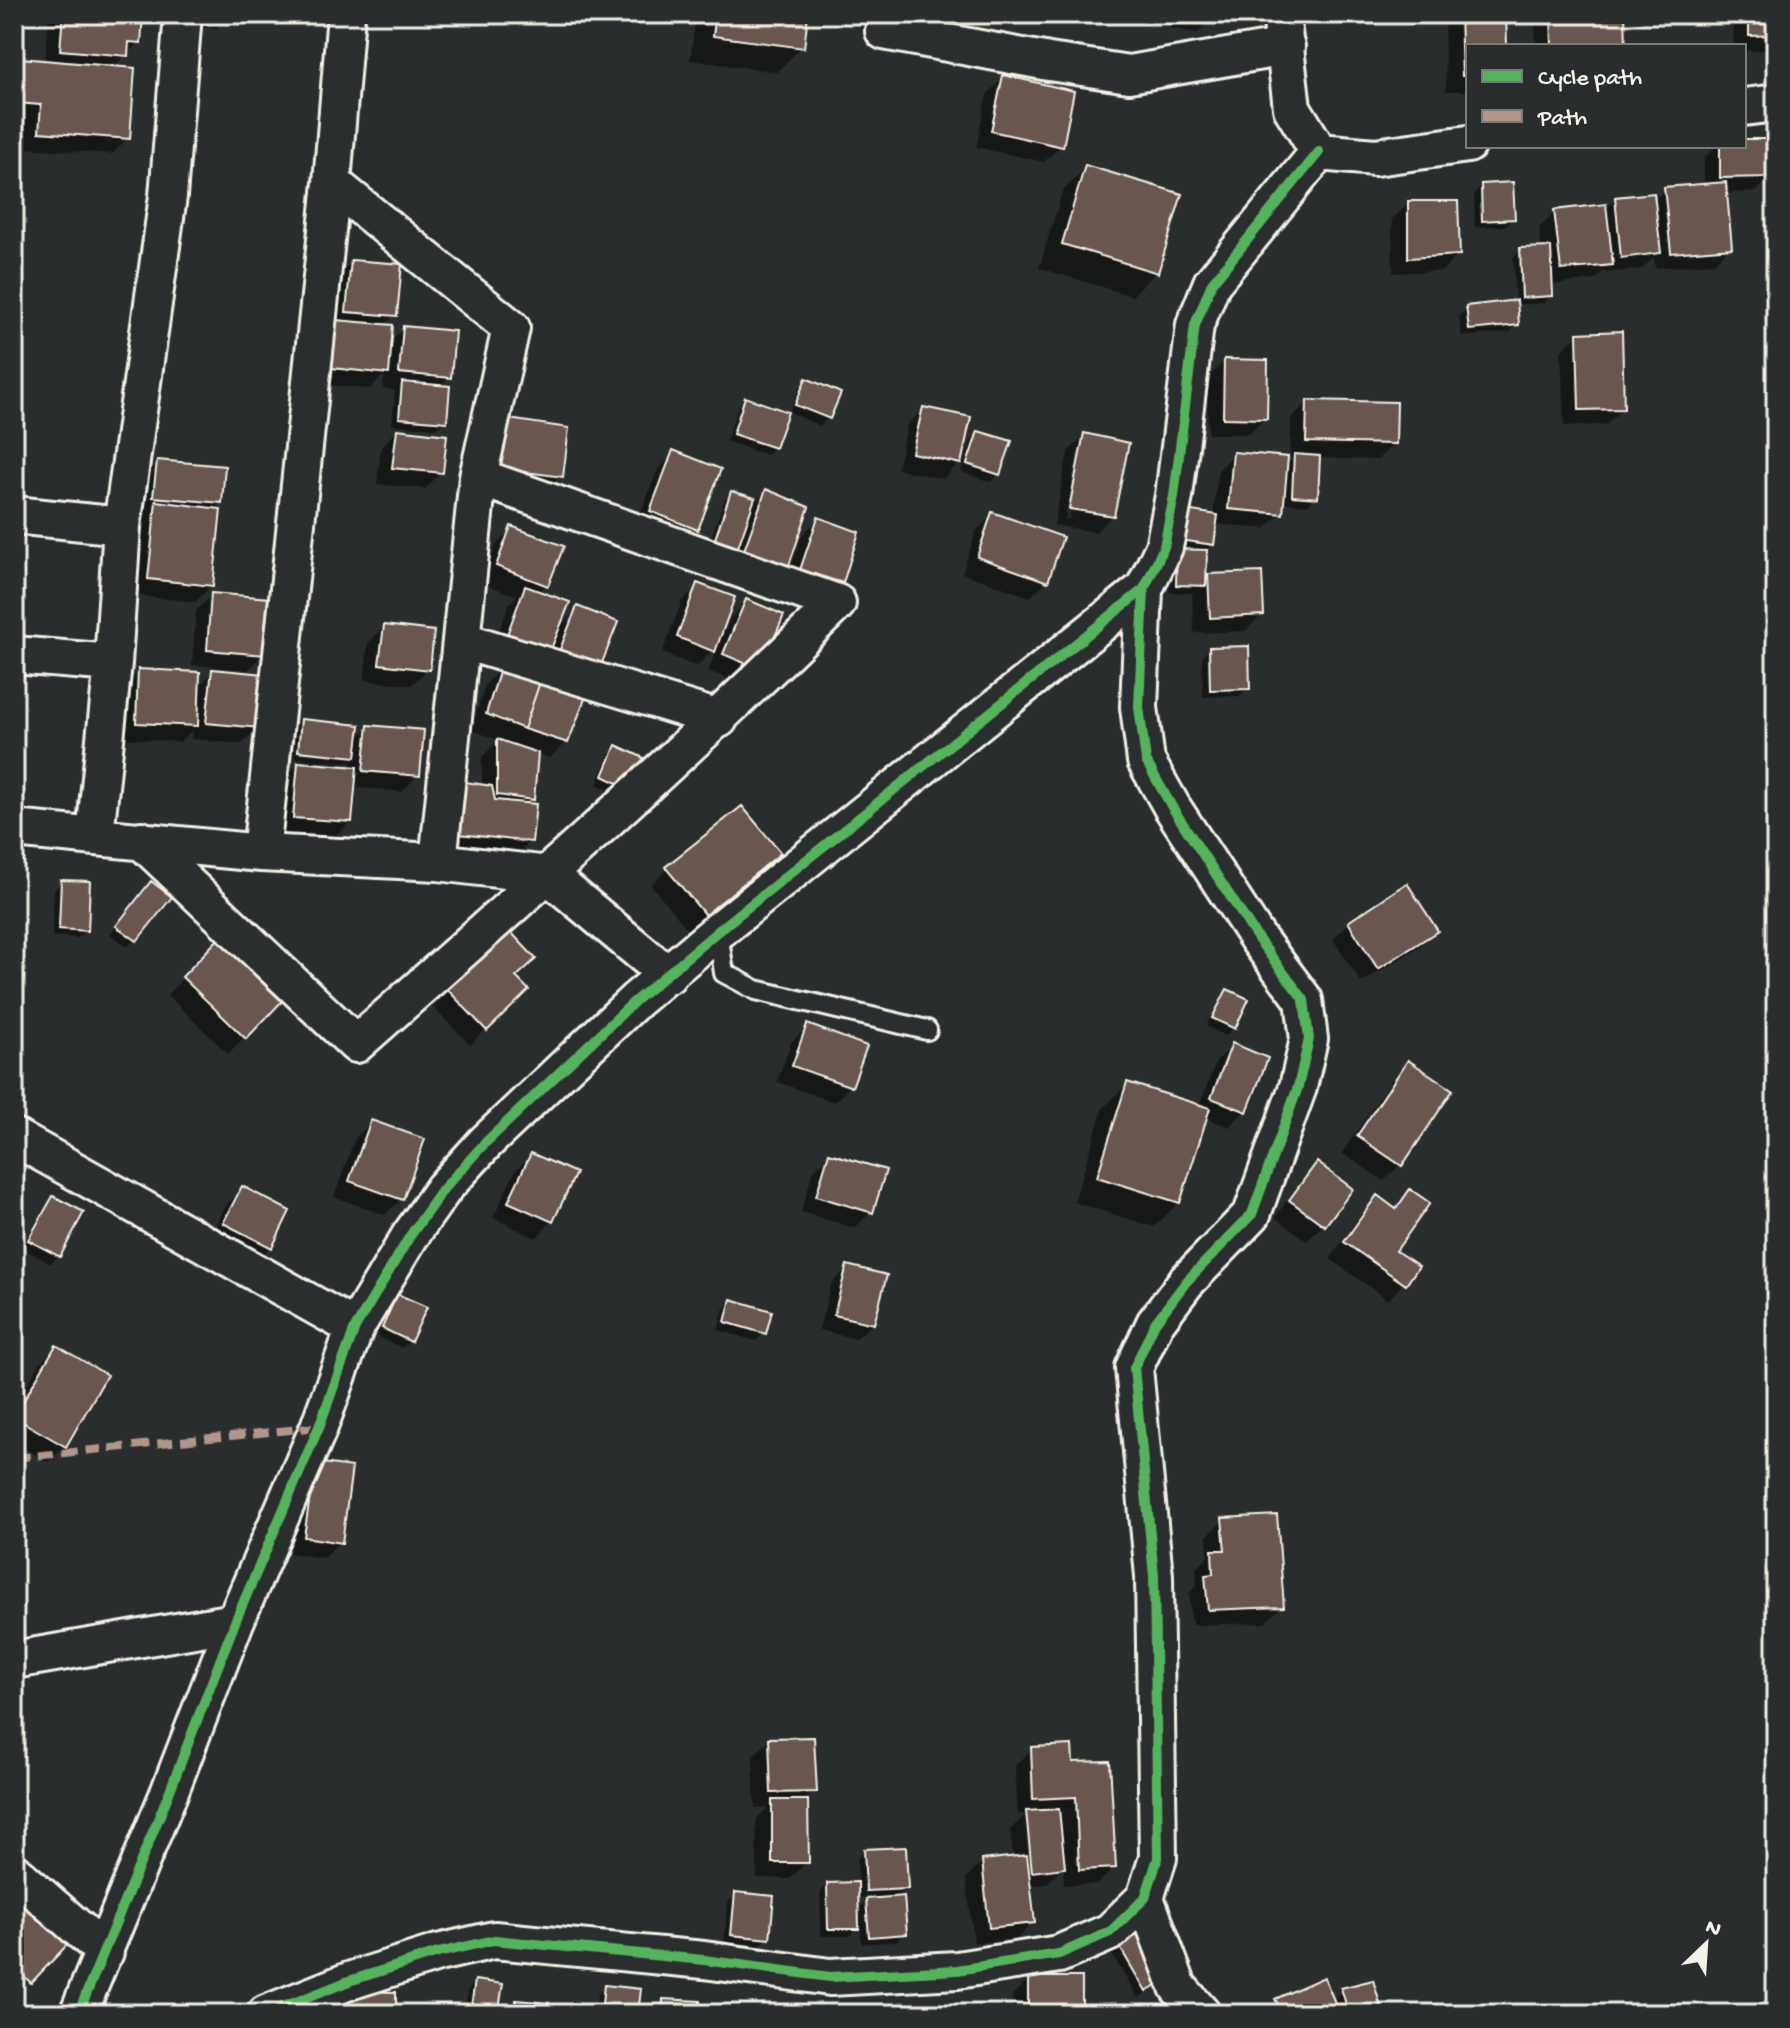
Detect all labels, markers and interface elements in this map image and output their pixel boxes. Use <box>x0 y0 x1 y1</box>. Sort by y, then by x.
legend <box>1466 44 1746 148</box>
text: Cycle path <box>1538 65 1642 94</box>
text: Path <box>1537 105 1587 134</box>
north arrow <box>1666 1904 1746 1984</box>
text: N <box>1701 1915 1725 1944</box>

